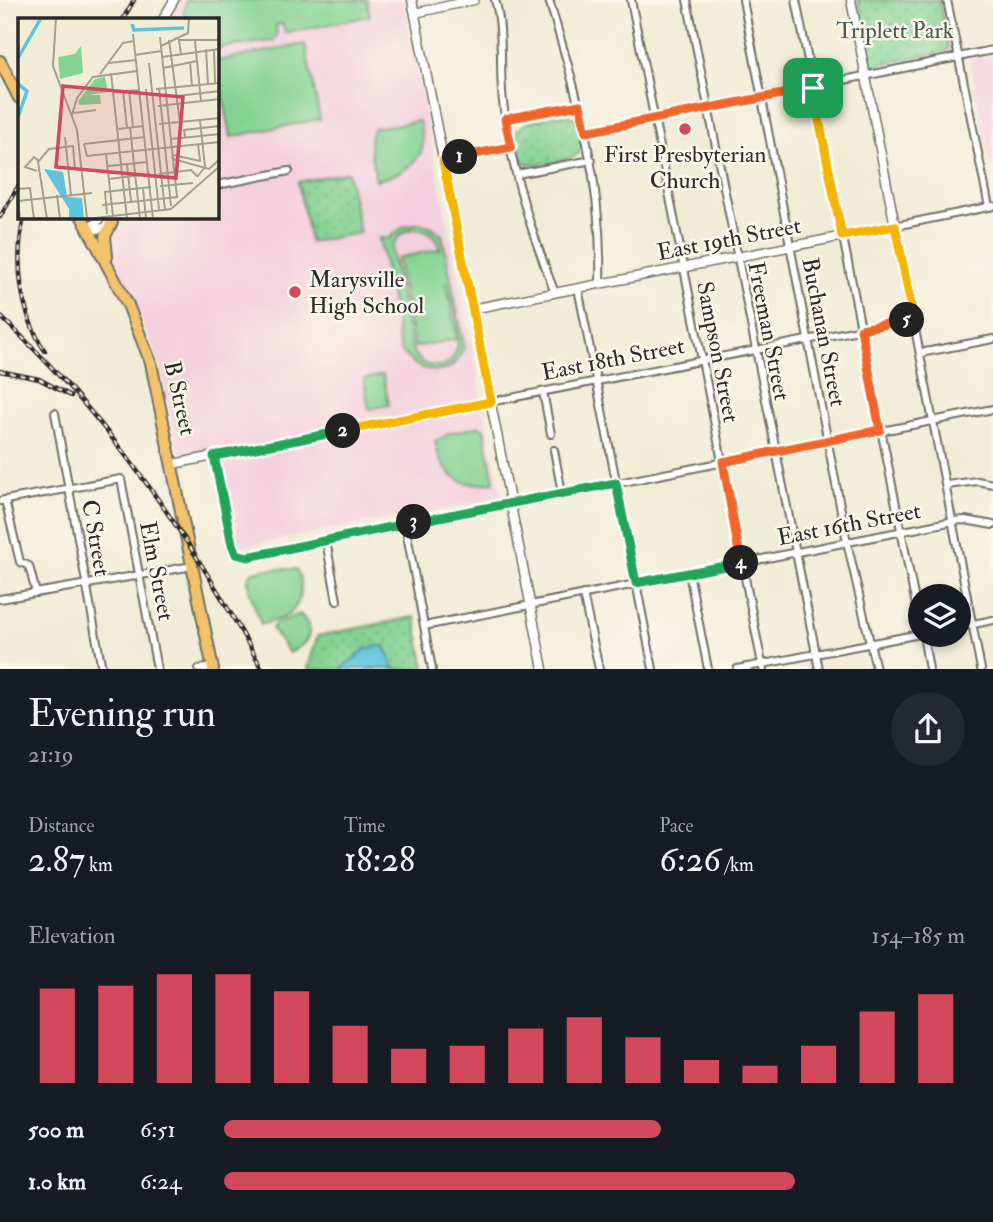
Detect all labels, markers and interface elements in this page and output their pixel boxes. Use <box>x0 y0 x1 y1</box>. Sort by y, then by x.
park label: Triplett Park <box>836 16 954 46</box>
inset map <box>18 18 219 219</box>
pin <box>783 58 843 118</box>
icon: arrive <box>794 69 832 107</box>
marker: First Presbyterian Church <box>677 121 693 137</box>
pin: 1 <box>442 140 477 174</box>
place label: First Presbyterian Church <box>604 140 766 195</box>
text: 1 <box>456 144 463 168</box>
street label: East 19th Street <box>655 211 803 267</box>
street label: Buchanan Street <box>795 255 853 409</box>
street label: Freeman Street <box>741 259 797 403</box>
place label: Marysville High School <box>309 265 424 320</box>
street label: Sampson Street <box>689 279 746 425</box>
marker: Marysville High School <box>287 284 303 300</box>
pin: 5 <box>890 302 925 338</box>
text: 5 <box>902 307 911 331</box>
street label: East 18th Street <box>539 331 687 387</box>
street label: B Street <box>157 358 203 438</box>
pin: 2 <box>326 414 360 448</box>
text: 2 <box>338 418 347 442</box>
street label: East 16th Street <box>775 496 923 552</box>
street label: C Street <box>75 498 117 578</box>
pin: 3 <box>396 504 432 540</box>
text: 3 <box>410 509 417 533</box>
street label: Elm Street <box>133 519 181 623</box>
pin: 4 <box>724 546 758 580</box>
text: 4 <box>735 550 746 574</box>
map controls <box>908 584 971 647</box>
button: layers <box>908 584 971 647</box>
text: Evening run <box>28 690 216 738</box>
button: share <box>891 692 965 766</box>
text: 21:19 <box>28 740 73 769</box>
text: Distance <box>28 814 94 838</box>
text: Time <box>344 814 385 838</box>
text: Pace <box>659 814 693 838</box>
text: 2.87 <box>28 838 85 882</box>
text: 18:28 <box>344 838 415 882</box>
text: 6:26 <box>659 838 721 882</box>
text: km <box>85 853 113 877</box>
text: /km <box>721 853 754 877</box>
text: Elevation <box>28 921 116 950</box>
text: 154–185 m <box>872 921 965 950</box>
text: 500 m <box>28 1115 84 1144</box>
text: 6:51 <box>140 1115 176 1144</box>
text: 1.0 km <box>28 1167 86 1196</box>
text: 6:24 <box>140 1167 181 1196</box>

